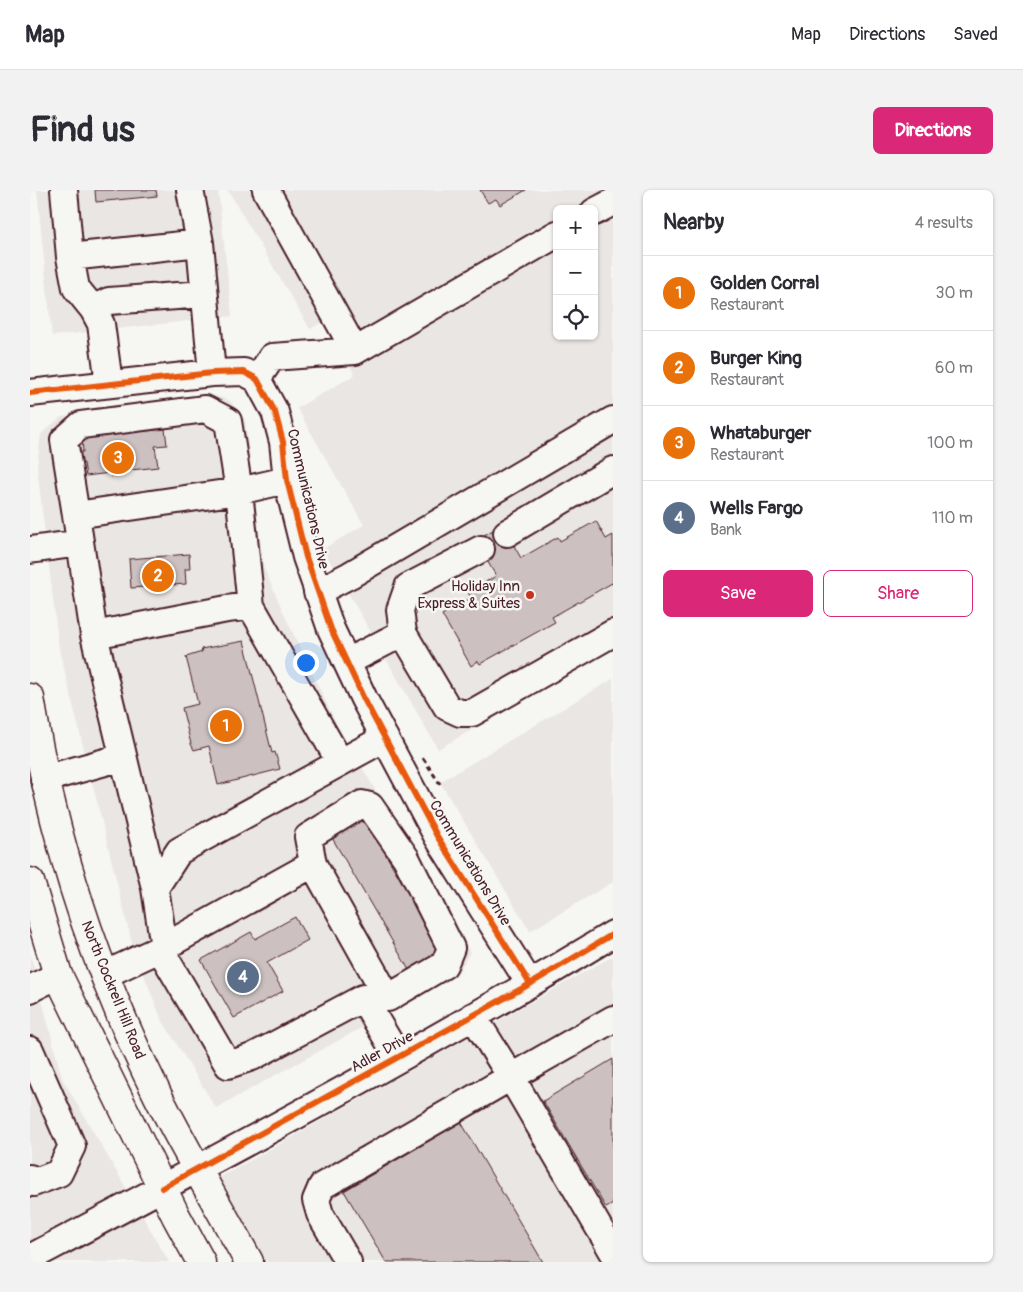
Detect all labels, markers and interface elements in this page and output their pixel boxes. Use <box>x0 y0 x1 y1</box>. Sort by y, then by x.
text: Map <box>25 20 65 49</box>
text: Map <box>791 23 821 46</box>
text: Directions <box>849 23 925 46</box>
text: Saved <box>953 23 998 46</box>
button: Directions <box>873 107 993 154</box>
text: Find us <box>30 108 135 152</box>
map controls <box>553 205 598 340</box>
button: + <box>553 205 598 250</box>
text: Nearby <box>663 209 724 236</box>
text: 4 results <box>915 213 973 233</box>
button: − <box>553 250 598 295</box>
text: Golden Corral <box>710 271 820 295</box>
text: 1 <box>676 283 682 303</box>
text: 30 m <box>935 283 973 303</box>
button: locate <box>553 295 598 340</box>
text: Restaurant <box>710 295 784 315</box>
text: Burger King <box>710 346 802 370</box>
text: 2 <box>675 358 683 378</box>
text: 60 m <box>935 358 973 378</box>
text: Restaurant <box>710 370 784 390</box>
text: Whataburger <box>710 421 811 445</box>
street label: Communications Drive <box>283 427 333 571</box>
text: 3 <box>675 433 683 453</box>
text: 100 m <box>927 433 973 453</box>
pin: 3 <box>102 439 134 477</box>
text: Restaurant <box>710 445 784 465</box>
text: Wells Fargo <box>710 496 803 520</box>
text: 4 <box>674 508 684 528</box>
text: 110 m <box>932 508 973 528</box>
text: Bank <box>710 520 742 540</box>
pin: 2 <box>142 557 174 595</box>
button: Save <box>663 570 813 617</box>
button: Share <box>823 570 973 617</box>
place label: Holiday Inn Express & Suites <box>418 577 520 613</box>
marker: Holiday Inn Express & Suites <box>524 589 536 601</box>
your location <box>293 650 319 676</box>
pin: 1 <box>210 707 242 745</box>
street label: Communications Drive <box>425 797 515 930</box>
street label: North Cockrell Hill Road <box>77 918 149 1062</box>
pin: 4 <box>227 958 259 996</box>
street label: Adler Drive <box>347 1027 417 1077</box>

